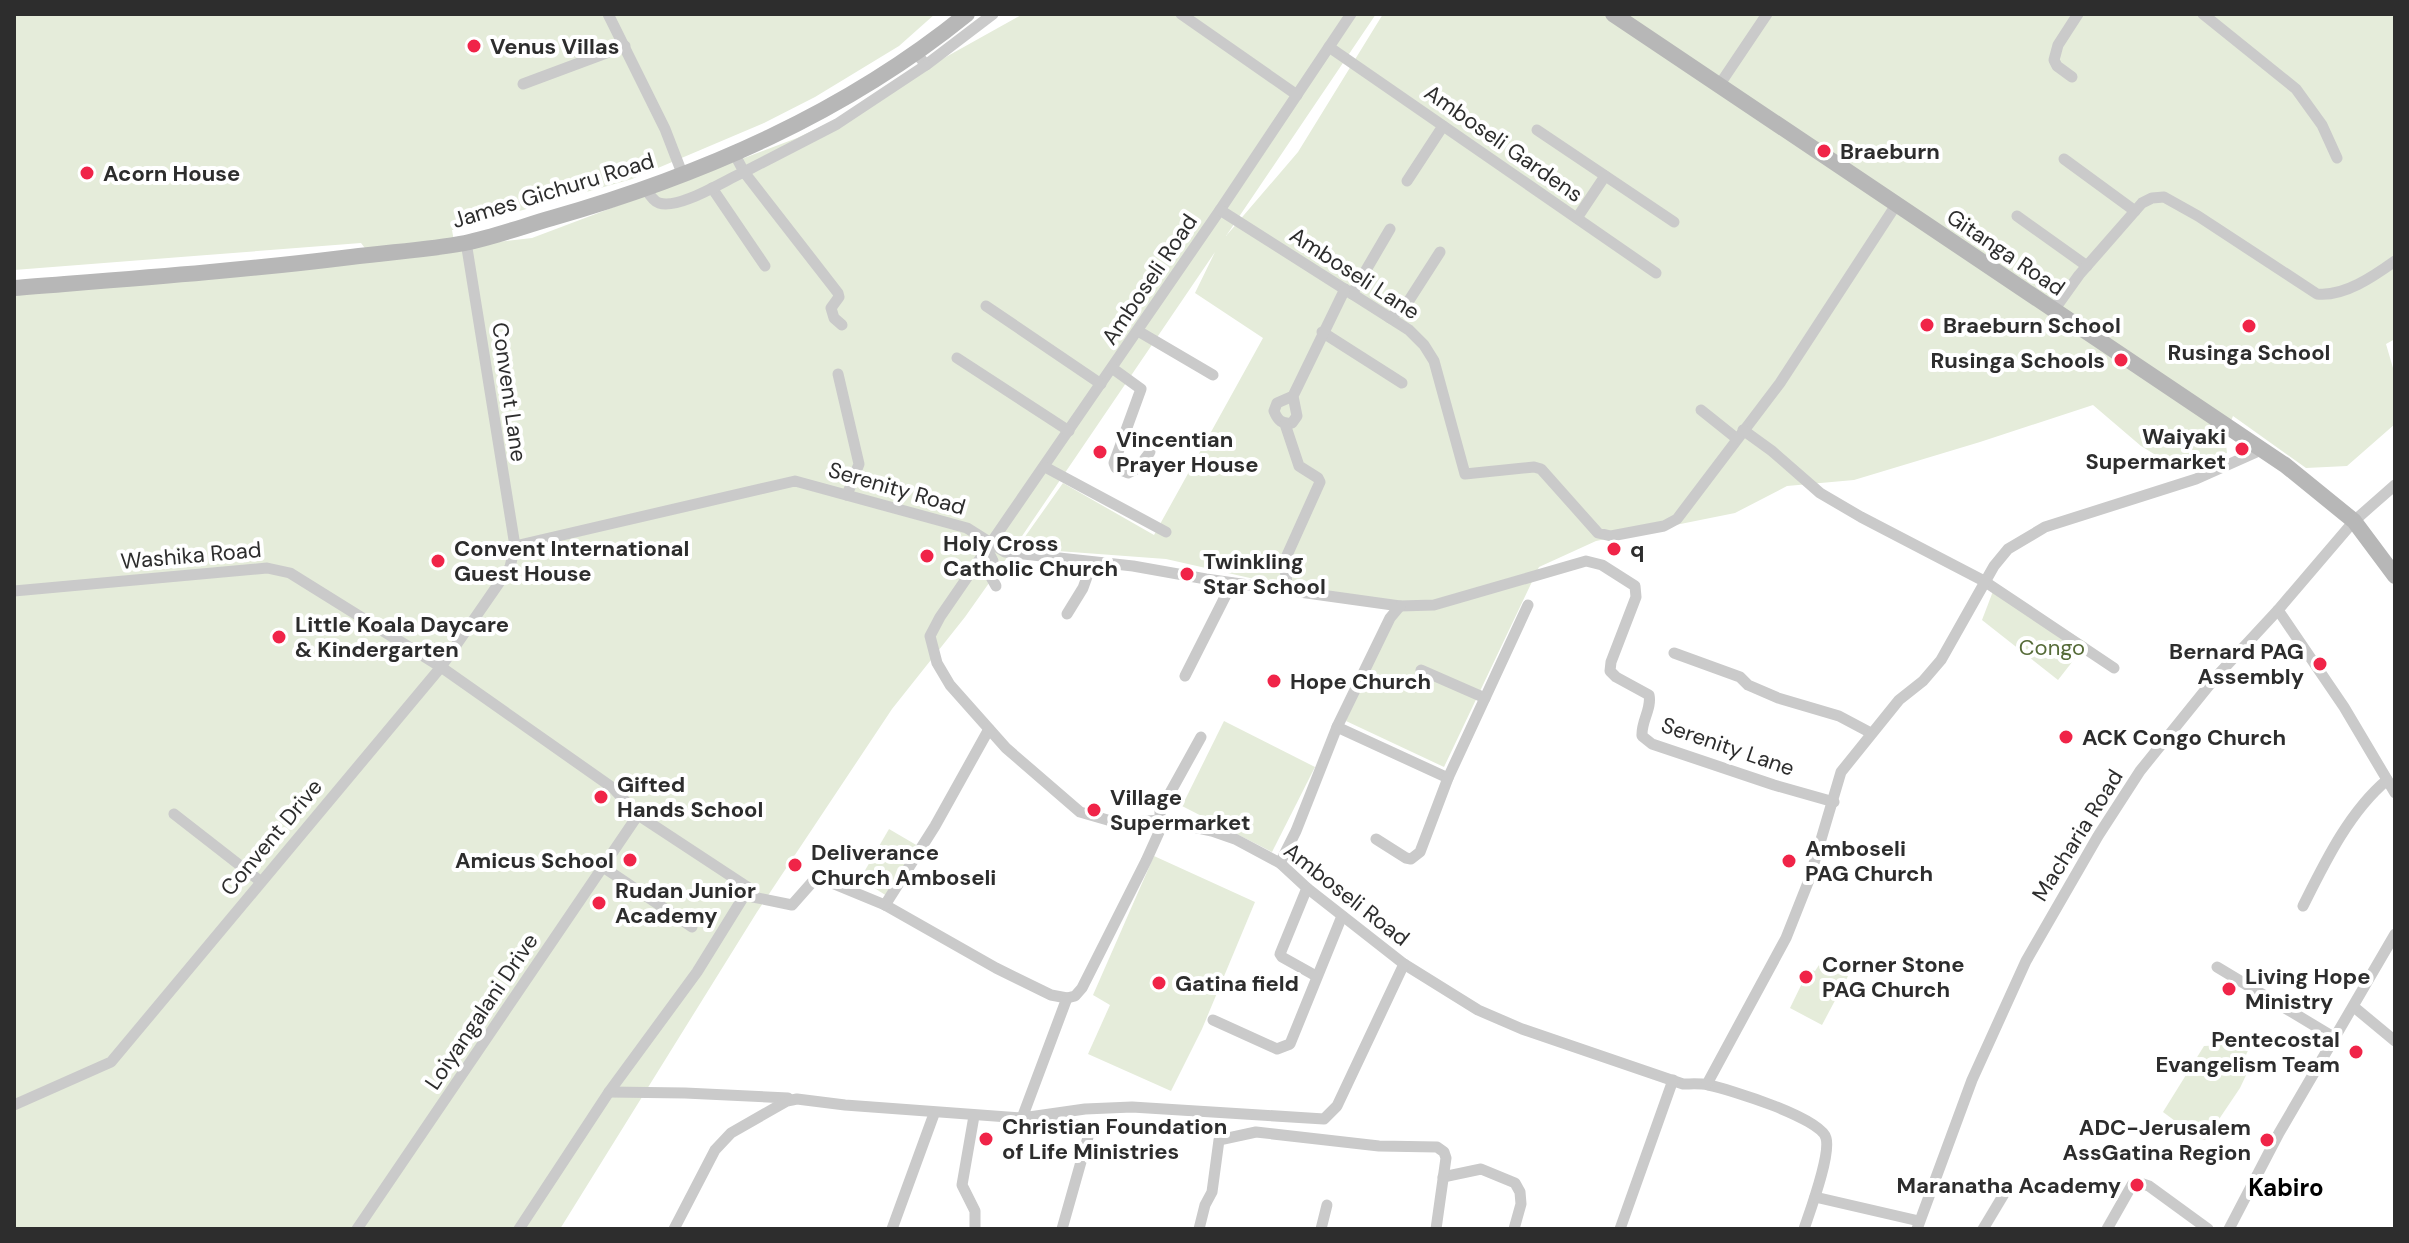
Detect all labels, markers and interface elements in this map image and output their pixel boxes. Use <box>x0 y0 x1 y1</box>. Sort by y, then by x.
place label: Venus Villas <box>490 32 619 61</box>
marker: Venus Villas <box>465 37 483 55</box>
street label: Amboseli Gardens <box>1419 78 1589 209</box>
place label: Braeburn <box>1840 137 1940 166</box>
marker: Braeburn <box>1815 142 1833 160</box>
street label: James Gichuru Road <box>449 146 658 235</box>
place label: Acorn House <box>103 159 240 188</box>
marker: Acorn House <box>78 164 96 182</box>
street label: Gitanga Road <box>1941 202 2070 303</box>
street label: Amboseli Road <box>1095 208 1204 350</box>
street label: Amboseli Lane <box>1284 221 1425 326</box>
place label: Braeburn School <box>1943 311 2121 340</box>
marker: Braeburn School <box>1918 316 1936 334</box>
marker: Rusinga School <box>2240 317 2258 335</box>
street label: Convent Lane <box>485 320 534 464</box>
place label: Rusinga School <box>2168 338 2330 367</box>
place label: Rusinga Schools <box>1930 346 2105 375</box>
marker: Rusinga Schools <box>2112 351 2130 369</box>
place label: Waiyaki Supermarket <box>2086 422 2226 476</box>
place label: Vincentian Prayer House <box>1116 425 1258 479</box>
marker: Waiyaki Supermarket <box>2233 440 2251 458</box>
marker: Vincentian Prayer House <box>1091 443 1109 461</box>
street label: Serenity Road <box>825 455 969 522</box>
place label: Holy Cross Catholic Church <box>943 529 1118 583</box>
place label: Convent International Guest House <box>454 534 689 588</box>
street label: Washika Road <box>119 535 263 576</box>
place label: q <box>1630 535 1644 564</box>
marker: q <box>1605 540 1623 558</box>
marker: Holy Cross Catholic Church <box>918 547 936 565</box>
place label: Twinkling Star School <box>1203 547 1326 601</box>
marker: Convent International Guest House <box>429 552 447 570</box>
marker: Twinkling Star School <box>1178 565 1196 583</box>
place label: Little Koala Daycare & Kindergarten <box>295 610 509 664</box>
marker: Little Koala Daycare & Kindergarten <box>270 628 288 646</box>
park label: Congo <box>2019 633 2085 662</box>
place label: Bernard PAG Assembly <box>2169 637 2304 691</box>
marker: Bernard PAG Assembly <box>2311 655 2329 673</box>
place label: Hope Church <box>1290 667 1431 696</box>
marker: Hope Church <box>1265 672 1283 690</box>
street label: Serenity Lane <box>1658 710 1798 783</box>
place label: ACK Congo Church <box>2082 723 2286 752</box>
marker: ACK Congo Church <box>2057 728 2075 746</box>
street label: Macharia Road <box>2025 764 2130 907</box>
place label: Gifted Hands School <box>617 770 763 824</box>
street label: Convent Drive <box>214 773 329 902</box>
place label: Village Supermarket <box>1110 783 1251 837</box>
marker: Gifted Hands School <box>592 788 610 806</box>
marker: Village Supermarket <box>1085 801 1103 819</box>
place label: Amboseli PAG Church <box>1805 834 1933 888</box>
street label: Amboseli Road <box>1278 836 1415 953</box>
place label: Deliverance Church Amboseli <box>811 838 996 892</box>
place label: Amicus School <box>455 846 614 875</box>
marker: Amicus School <box>621 851 639 869</box>
marker: Amboseli PAG Church <box>1780 852 1798 870</box>
marker: Deliverance Church Amboseli <box>786 856 804 874</box>
place label: Rudan Junior Academy <box>615 876 756 930</box>
marker: Rudan Junior Academy <box>590 894 608 912</box>
street label: Loiyangalani Drive <box>418 927 544 1095</box>
place label: Corner Stone PAG Church <box>1822 950 1964 1004</box>
place label: Living Hope Ministry <box>2245 962 2370 1016</box>
marker: Corner Stone PAG Church <box>1797 968 1815 986</box>
place label: Gatina field <box>1175 969 1299 998</box>
marker: Gatina field <box>1150 974 1168 992</box>
marker: Living Hope Ministry <box>2220 980 2238 998</box>
place label: Pentecostal Evangelism Team <box>2156 1025 2340 1079</box>
marker: Pentecostal Evangelism Team <box>2347 1043 2365 1061</box>
place label: Christian Foundation of Life Ministries <box>1002 1112 1227 1166</box>
place label: ADC-Jerusalem AssGatina Region <box>2063 1113 2251 1167</box>
marker: Christian Foundation of Life Ministries <box>977 1130 995 1148</box>
marker: ADC-Jerusalem AssGatina Region <box>2258 1131 2276 1149</box>
place label: Maranatha Academy <box>1897 1171 2121 1200</box>
district label: Kabiro <box>2248 1172 2324 1203</box>
marker: Maranatha Academy <box>2128 1176 2146 1194</box>

